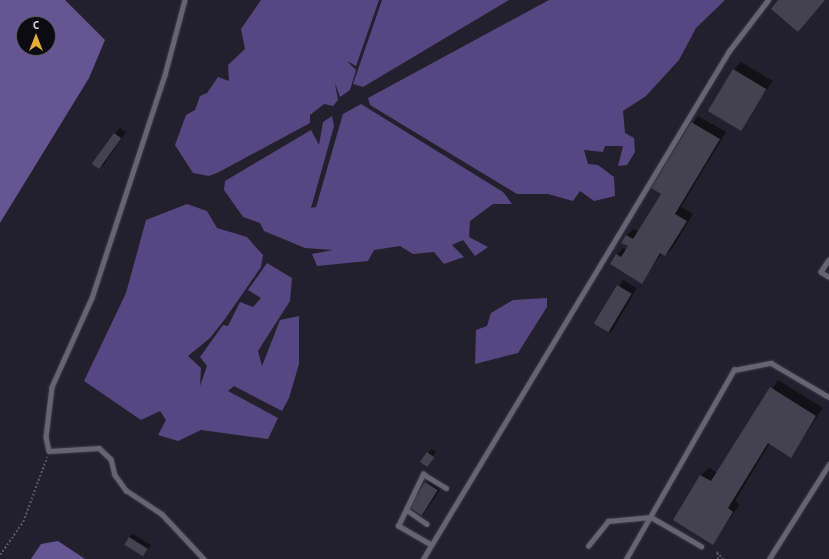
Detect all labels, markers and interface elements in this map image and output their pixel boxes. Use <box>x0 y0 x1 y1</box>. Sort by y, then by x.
north arrow <box>16 16 56 56</box>
text: С <box>33 18 39 32</box>

